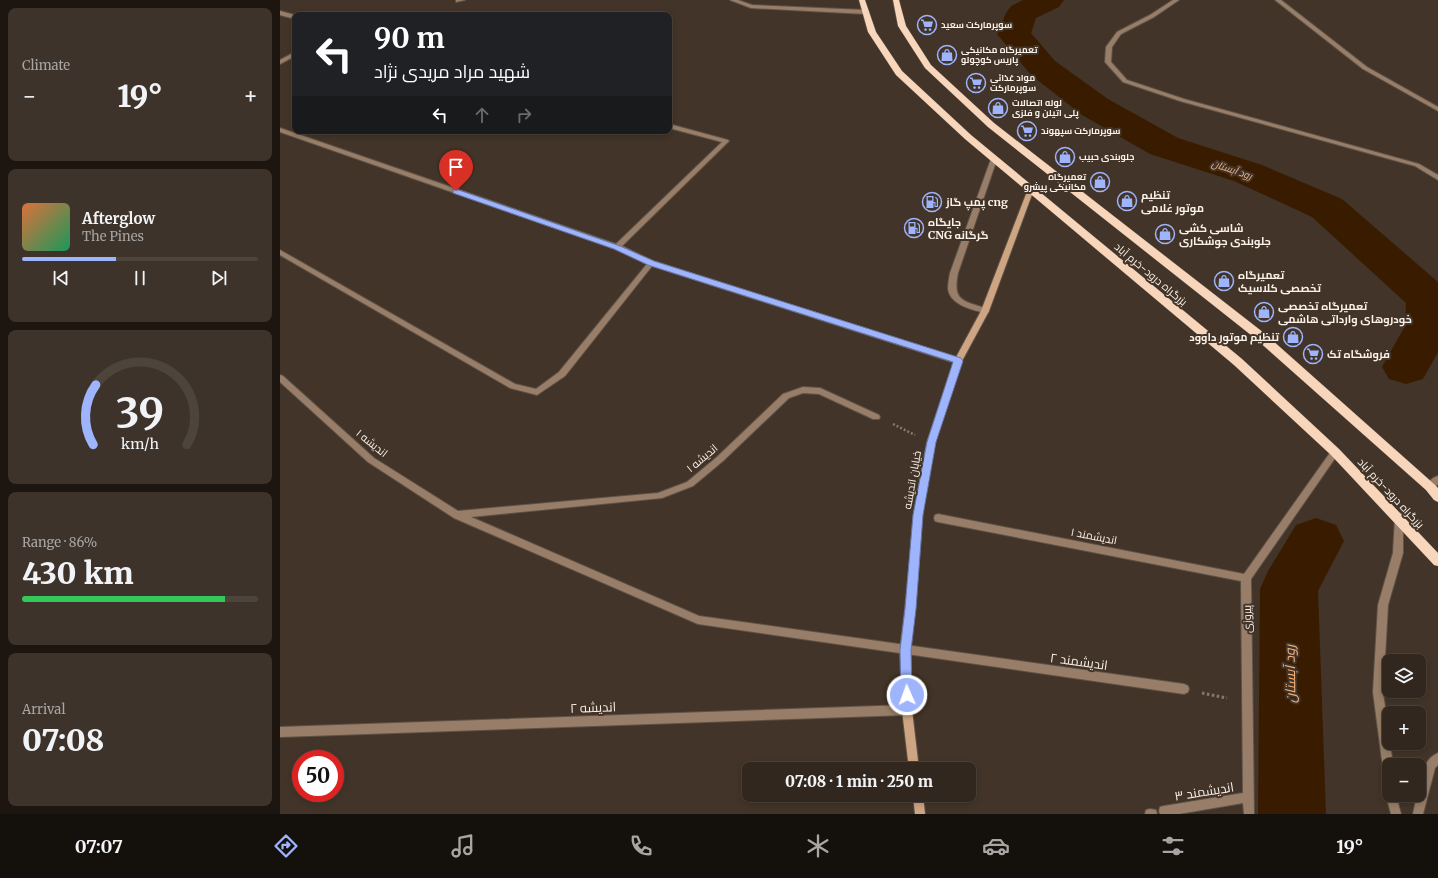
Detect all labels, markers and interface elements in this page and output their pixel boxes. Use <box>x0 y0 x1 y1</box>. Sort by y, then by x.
supermarket icon: سوپرمارکت سعید <box>916 14 938 36</box>
place label: سوپرمارکت سعید <box>941 19 1012 31</box>
text: 90 m <box>374 20 445 56</box>
icon: left <box>308 28 360 80</box>
shop icon: تعمیرگاه مکانیکی پاریس کوچولو <box>936 44 958 66</box>
place label: تعمیرگاه مکانیکی پاریس کوچولو <box>961 44 1038 66</box>
text: Climate <box>22 57 70 74</box>
text: شهید مراد مریدی نژاد <box>374 60 530 83</box>
supermarket icon: مواد غذائی سوپرمارکت <box>965 72 987 94</box>
place label: مواد غذائی سوپرمارکت <box>990 72 1036 94</box>
text: 19° <box>117 77 163 115</box>
text: − <box>22 82 37 110</box>
text: + <box>243 82 258 110</box>
shop icon: لوله اتصالات پلی اتیلن و فلزی <box>987 97 1009 119</box>
place label: لوله اتصالات پلی اتیلن و فلزی <box>1012 97 1079 119</box>
icon: left <box>429 104 451 126</box>
icon: ahead <box>471 104 493 126</box>
icon: right <box>513 104 535 126</box>
supermarket icon: سوپرمارکت سپهوند <box>1016 120 1038 142</box>
place label: سوپرمارکت سپهوند <box>1041 125 1120 137</box>
shop icon: جلوبندی حبیب <box>1054 146 1076 168</box>
pin <box>439 150 473 191</box>
place label: جلوبندی حبیب <box>1079 151 1134 163</box>
icon: arrive <box>445 156 467 178</box>
water label: رود آبستان <box>1210 157 1255 183</box>
place label: تعمیرگاه مکانیکی پیشرو <box>1024 171 1087 193</box>
shop icon: تعمیرگاه مکانیکی پیشرو <box>1089 171 1111 193</box>
place label: تنظیم موتور غلامی <box>1141 188 1204 216</box>
shop icon: تنظیم موتور غلامی <box>1116 190 1138 212</box>
fuel station icon: پمپ گاز cng <box>921 191 943 213</box>
place label: پمپ گاز cng <box>945 195 1008 211</box>
text: Afterglow <box>82 209 155 228</box>
place label: جایگاه CNG گرگانه <box>928 215 989 242</box>
fuel station icon: جایگاه CNG گرگانه <box>903 217 925 239</box>
place label: شاسی کشی جلوبندی جوشکاری <box>1179 221 1271 249</box>
shop icon: شاسی کشی جلوبندی جوشکاری <box>1154 223 1176 245</box>
text: The Pines <box>82 228 144 245</box>
street label: بزرگراه درود-خرم آباد <box>1111 239 1190 309</box>
icon: previous <box>50 267 72 289</box>
icon: pause <box>129 267 151 289</box>
icon: next <box>208 267 230 289</box>
place label: تعمیرگاه تخصصی کلاسیک <box>1238 268 1322 295</box>
shop icon: تعمیرگاه تخصصی کلاسیک <box>1213 270 1235 292</box>
place label: تعمیرگاه تخصصی خودروهای وارداتی هاشمی <box>1278 299 1412 327</box>
shop icon: تعمیرگاه تخصصی خودروهای وارداتی هاشمی <box>1253 301 1275 323</box>
shop icon: تنظیم موتور داوود <box>1282 326 1304 348</box>
place label: تنظیم موتور داوود <box>1189 330 1280 345</box>
supermarket icon: فروشگاه تک <box>1302 343 1324 365</box>
place label: فروشگاه تک <box>1327 347 1390 362</box>
text: 39 <box>116 387 164 439</box>
street label: اندیشه ۱ <box>353 426 391 460</box>
text: km/h <box>121 435 159 453</box>
street label: اندیشه ۱ <box>683 441 721 475</box>
street label: خیابان اندیشه <box>900 450 924 510</box>
street label: بزرگراه درود-خرم آباد <box>1354 455 1427 532</box>
street label: اندیشمند ۱ <box>1070 525 1118 547</box>
text: Range · 86% <box>22 534 97 551</box>
text: 430 km <box>22 554 134 592</box>
street label: پیروزی <box>1240 605 1254 633</box>
water label: رود آبستان <box>1280 643 1300 703</box>
street label: اندیشمند ۲ <box>1049 649 1109 674</box>
map controls <box>1382 654 1426 802</box>
button: layers <box>1382 654 1426 698</box>
position arrow <box>886 674 928 716</box>
street label: اندیشه ۲ <box>570 698 616 717</box>
text: Arrival <box>22 701 65 718</box>
button: + <box>1382 706 1426 750</box>
text: 07:08 <box>22 721 104 759</box>
speed limit sign: 50 <box>292 750 344 802</box>
button: − <box>1382 758 1426 802</box>
text: 07:08 · 1 min · 250 m <box>785 772 933 791</box>
street label: اندیشمند ۳ <box>1173 778 1235 805</box>
icon: directions <box>272 832 300 860</box>
icon: music <box>449 832 477 860</box>
icon: phone <box>627 832 655 860</box>
icon: climate <box>804 832 832 860</box>
icon: car <box>982 832 1010 860</box>
icon: filters <box>1159 832 1187 860</box>
text: 07:07 <box>75 835 123 858</box>
text: 19° <box>1336 835 1363 858</box>

